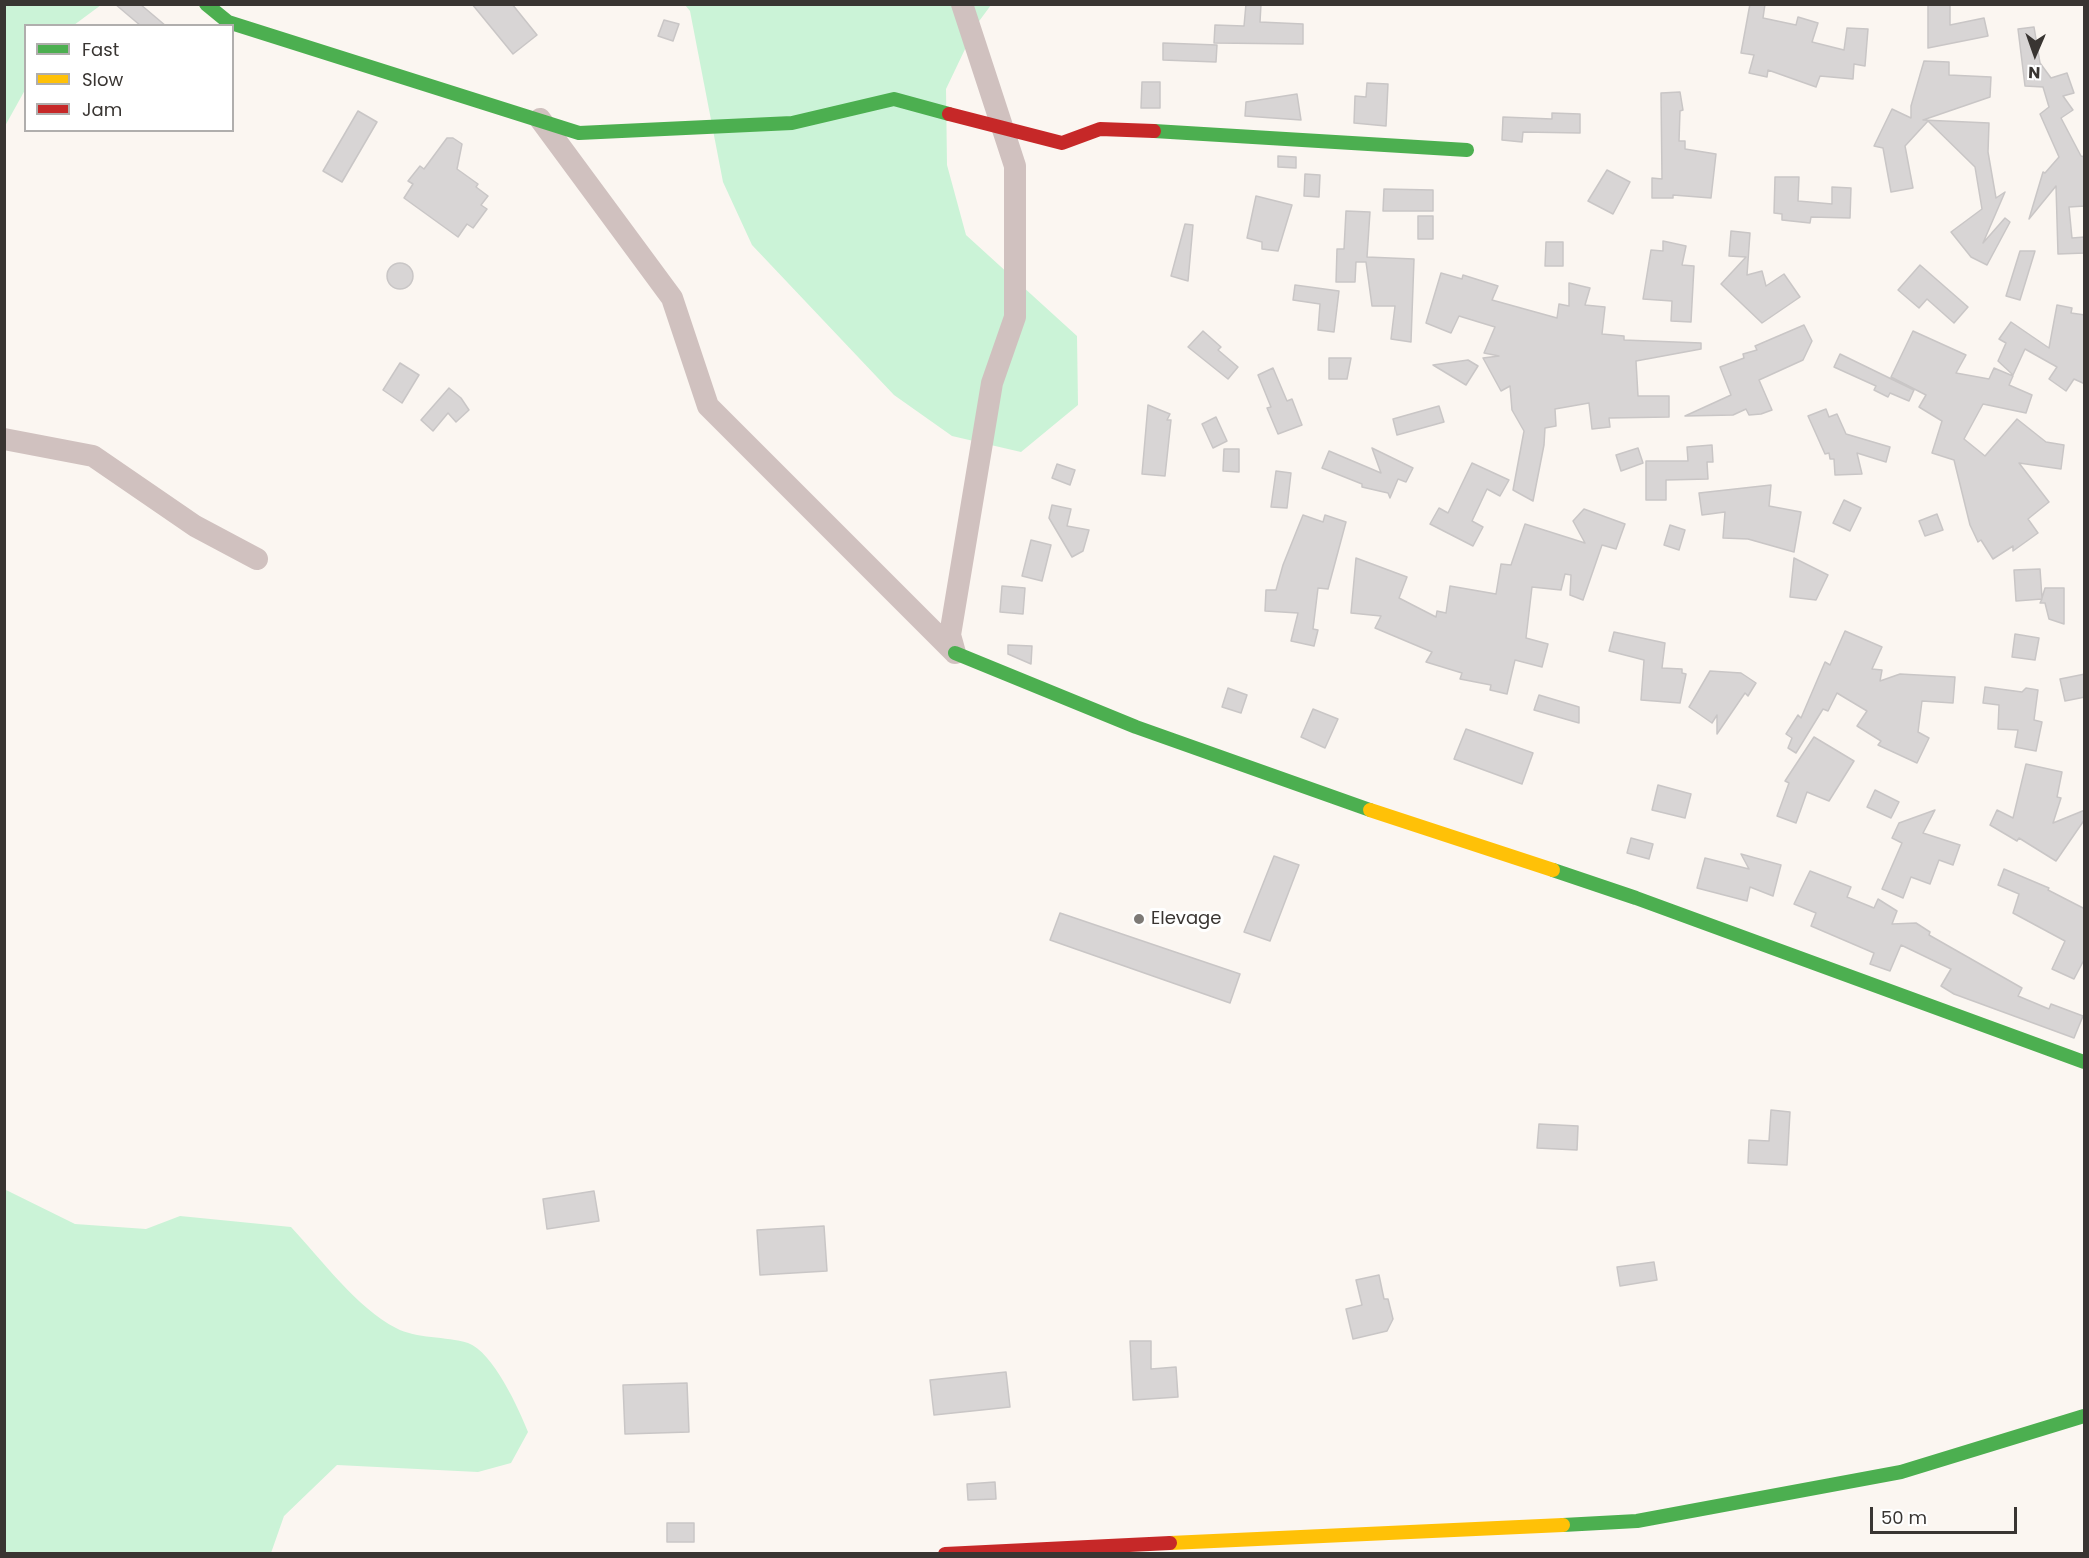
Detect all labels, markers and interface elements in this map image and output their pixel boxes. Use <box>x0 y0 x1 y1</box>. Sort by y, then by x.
legend <box>24 24 234 132</box>
north arrow <box>2005 24 2065 84</box>
text: Fast <box>82 37 119 62</box>
text: N <box>2028 61 2041 84</box>
text: Slow <box>82 67 123 92</box>
text: Jam <box>82 97 122 122</box>
place label: Elevage <box>1151 908 1221 930</box>
marker: Elevage <box>1132 912 1146 926</box>
scale bar <box>1873 1495 2020 1533</box>
text: 50 m <box>1881 1505 1927 1530</box>

